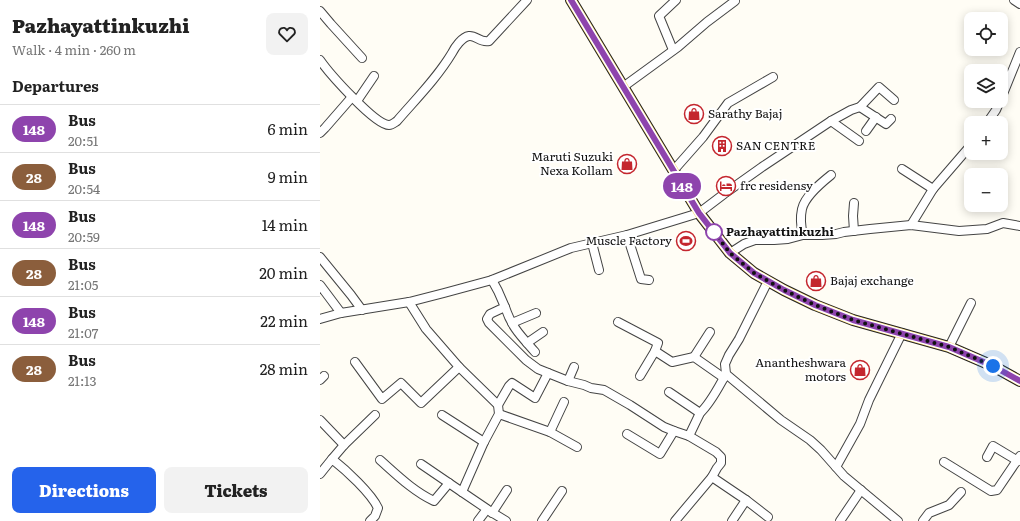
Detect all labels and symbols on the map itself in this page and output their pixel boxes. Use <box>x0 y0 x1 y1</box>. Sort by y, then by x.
shop icon: Sarathy Bajaj <box>683 103 705 125</box>
place label: Sarathy Bajaj <box>708 104 782 122</box>
building icon: SAN CENTRE <box>711 135 733 157</box>
place label: SAN CENTRE <box>736 136 816 154</box>
place label: Maruti Suzuki Nexa Kollam <box>531 147 613 179</box>
shop icon: Maruti Suzuki Nexa Kollam <box>616 153 638 175</box>
line badge: 148 <box>659 173 705 199</box>
hotel icon: frc residensy <box>715 175 737 197</box>
place label: frc residensy <box>740 176 813 194</box>
place label: Pazhayattinkuzhi <box>726 222 834 240</box>
marker: Pazhayattinkuzhi <box>705 223 723 241</box>
sports icon: Muscle Factory <box>675 230 697 252</box>
place label: Muscle Factory <box>586 231 672 249</box>
shop icon: Bajaj exchange <box>805 270 827 292</box>
place label: Bajaj exchange <box>830 271 914 289</box>
place label: Anantheshwara motors <box>755 353 847 385</box>
your location <box>983 356 1003 376</box>
shop icon: Anantheshwara motors <box>849 359 871 381</box>

